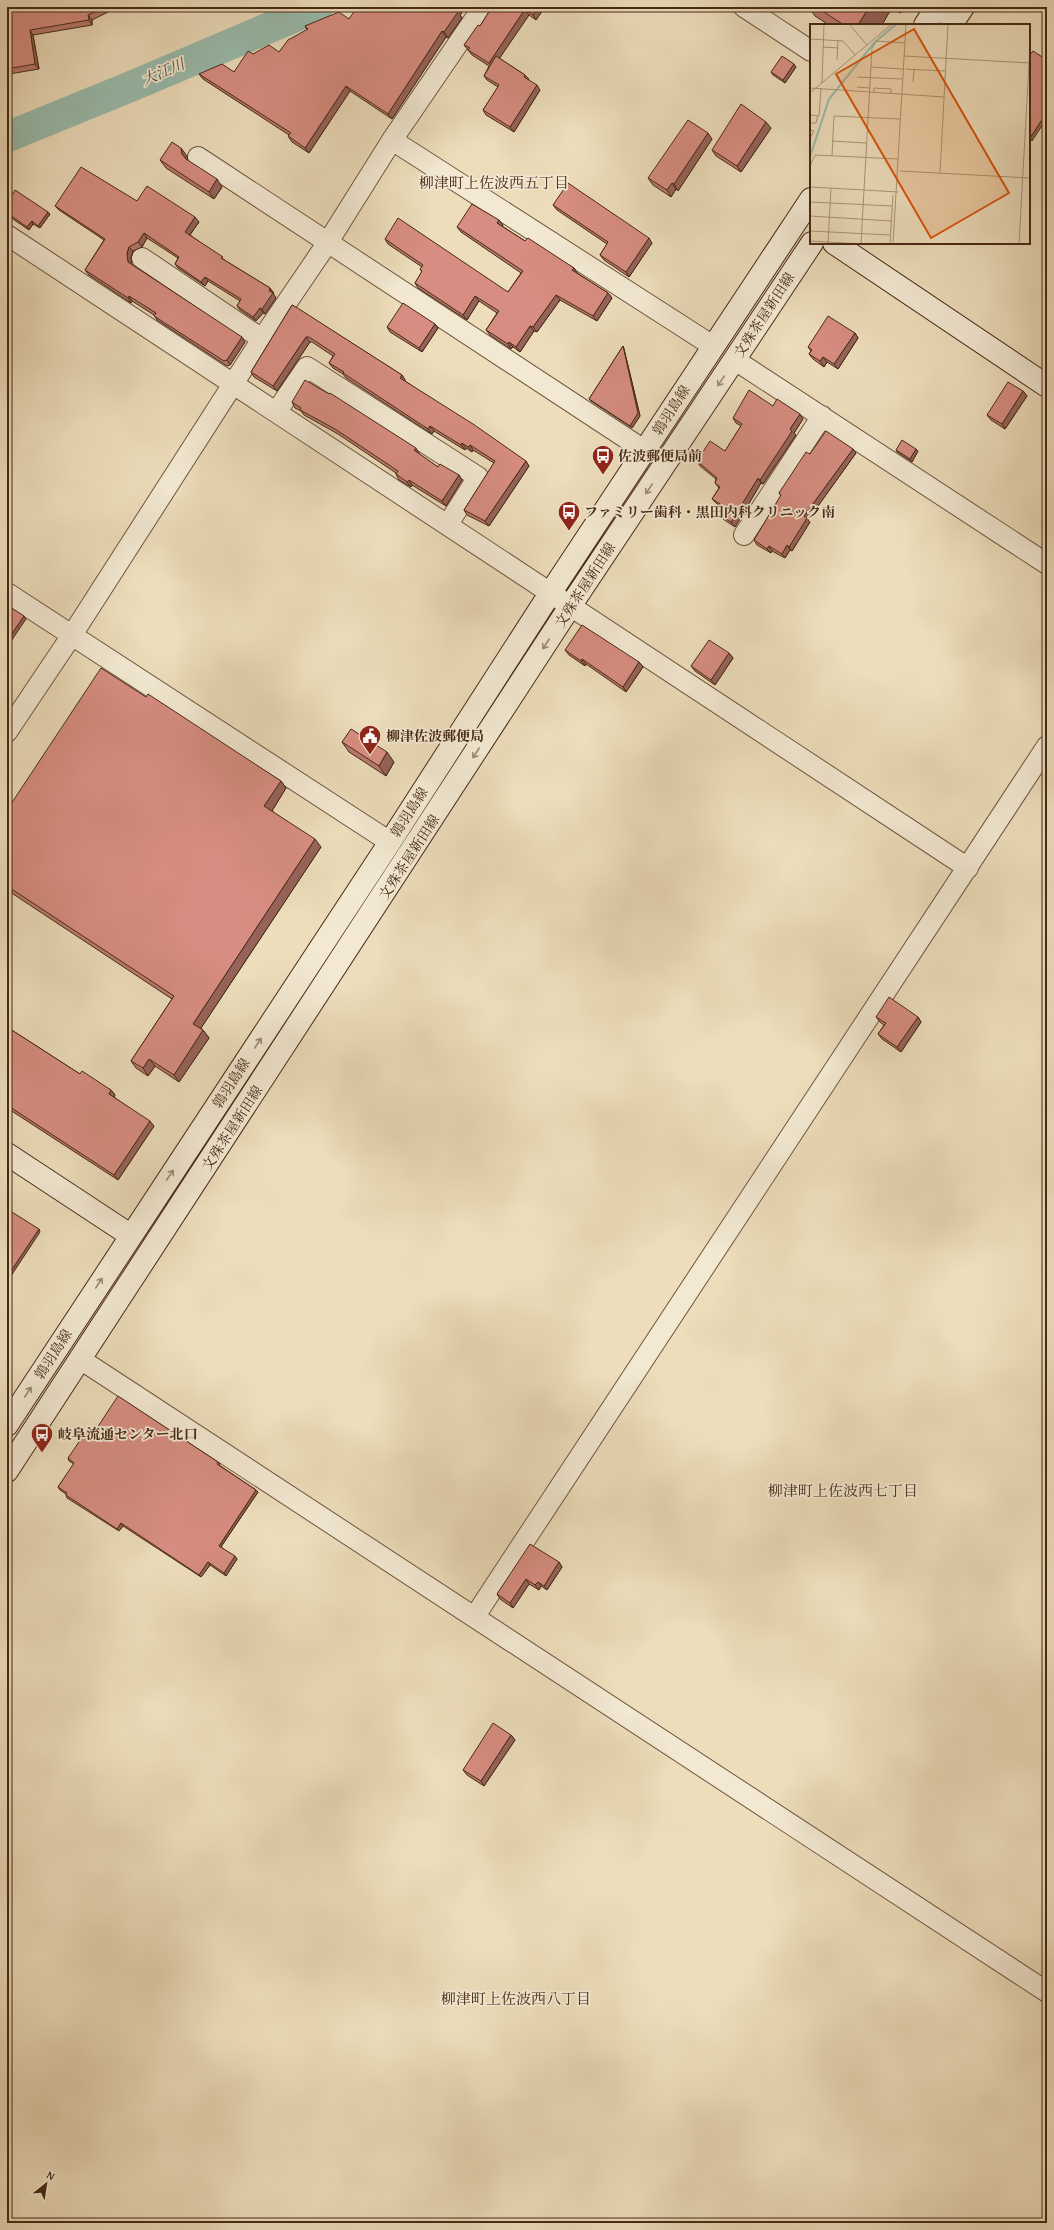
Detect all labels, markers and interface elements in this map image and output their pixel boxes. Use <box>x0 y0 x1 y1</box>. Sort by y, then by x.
inset map <box>810 24 1030 244</box>
water label: 大江川 <box>138 52 189 90</box>
district label: 柳津町上佐波西五丁目 <box>419 172 569 193</box>
street label: 文殊茶屋新田線 <box>729 268 799 362</box>
one-way arrow <box>717 375 725 386</box>
street label: 鶉羽島線 <box>647 381 695 439</box>
bus stop icon: 佐波郵便局前 <box>590 443 616 476</box>
place label: 佐波郵便局前 <box>618 446 702 466</box>
one-way arrow <box>645 483 653 494</box>
bus stop icon: ファミリー歯科・黒田内科クリニック南 <box>556 499 582 532</box>
place label: ファミリー歯科・黒田内科クリニック南 <box>584 502 835 522</box>
street label: 文殊茶屋新田線 <box>550 538 620 632</box>
one-way arrow <box>542 638 550 650</box>
public building icon: 柳津佐波郵便局 <box>357 723 383 756</box>
place label: 柳津佐波郵便局 <box>386 726 484 746</box>
one-way arrow <box>472 747 480 758</box>
street label: 鶉羽島線 <box>385 783 433 841</box>
street label: 文殊茶屋新田線 <box>374 810 444 904</box>
one-way arrow <box>254 1038 262 1049</box>
street label: 鶉羽島線 <box>207 1054 255 1112</box>
street label: 文殊茶屋新田線 <box>197 1081 267 1175</box>
one-way arrow <box>166 1169 175 1180</box>
one-way arrow <box>95 1278 103 1289</box>
street label: 鶉羽島線 <box>29 1325 77 1383</box>
one-way arrow <box>24 1387 32 1398</box>
bus stop icon: 岐阜流通センター北口 <box>29 1421 55 1454</box>
place label: 岐阜流通センター北口 <box>58 1424 197 1444</box>
district label: 柳津町上佐波西七丁目 <box>768 1480 918 1501</box>
district label: 柳津町上佐波西八丁目 <box>441 1988 591 2009</box>
north arrow <box>26 2164 66 2204</box>
text: N <box>44 2167 59 2184</box>

